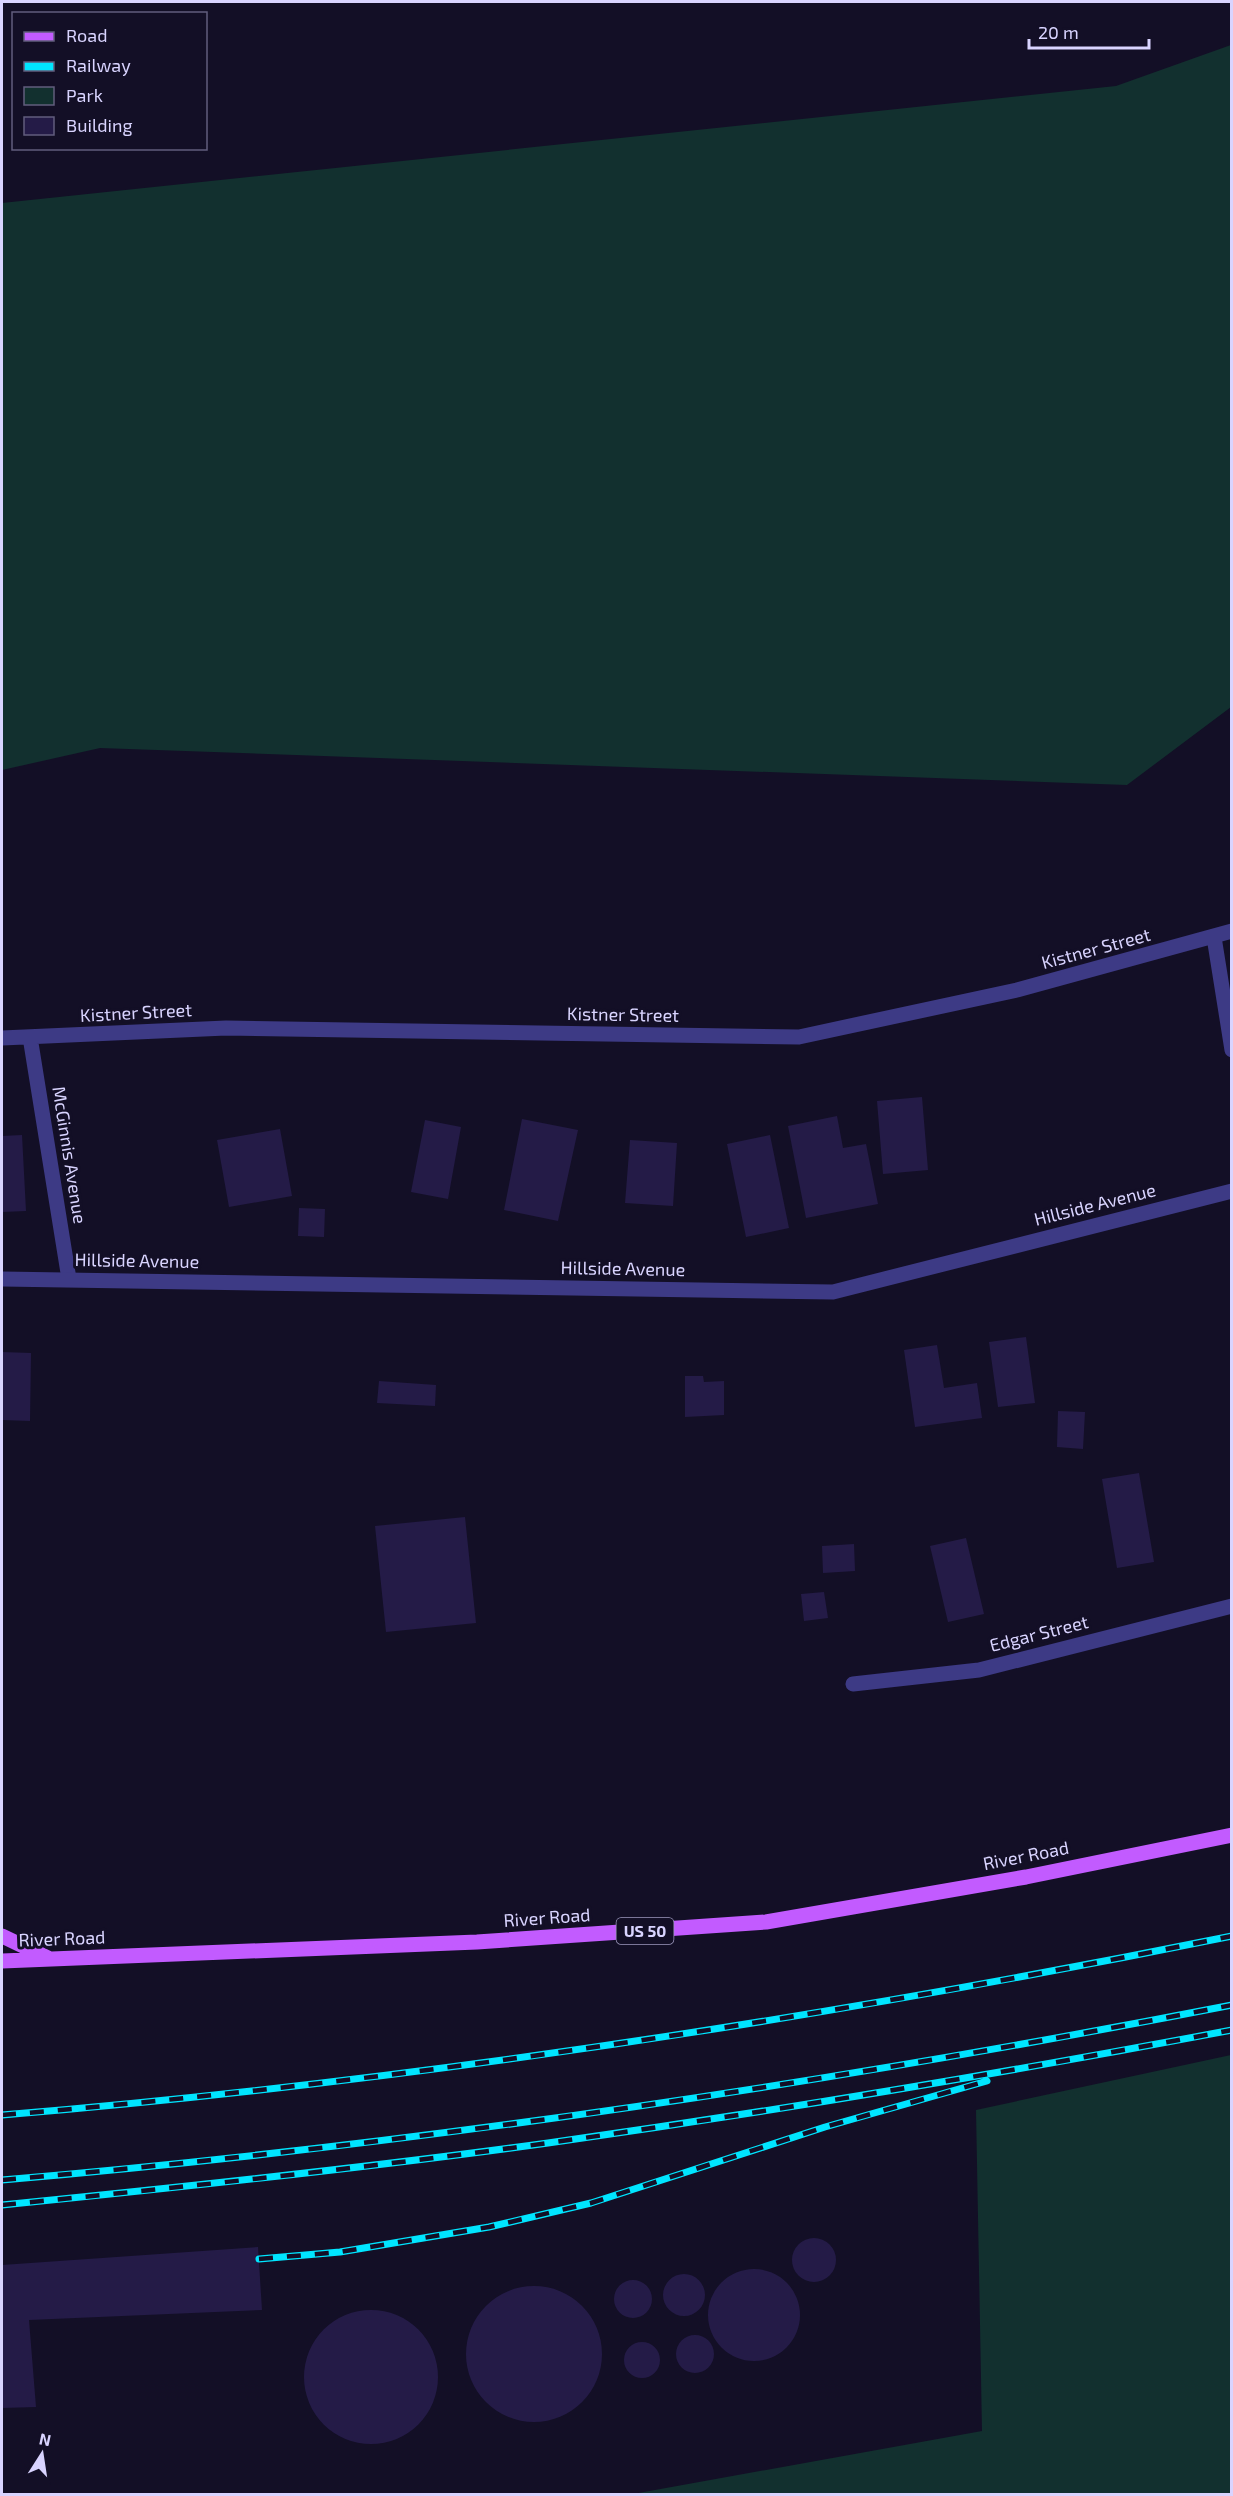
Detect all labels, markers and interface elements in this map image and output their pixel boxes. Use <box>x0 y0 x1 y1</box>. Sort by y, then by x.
legend <box>12 12 207 150</box>
scale bar <box>1029 12 1149 50</box>
text: 20 m <box>1038 21 1079 43</box>
text: Road <box>66 24 107 46</box>
text: Railway <box>66 54 131 76</box>
text: Park <box>66 84 103 106</box>
text: Building <box>66 114 133 136</box>
street label: Kistner Street <box>1039 923 1153 973</box>
street label: Kistner Street <box>79 998 193 1026</box>
street label: Kistner Street <box>567 1002 679 1026</box>
street label: McGinnis Avenue <box>48 1085 92 1225</box>
street label: Hillside Avenue <box>1032 1178 1158 1230</box>
street label: Hillside Avenue <box>74 1248 200 1272</box>
street label: Hillside Avenue <box>560 1256 686 1280</box>
street label: Edgar Street <box>987 1610 1091 1656</box>
street label: River Road <box>981 1836 1071 1874</box>
street label: River Road <box>503 1903 591 1931</box>
road number: US 50 <box>616 1918 674 1944</box>
street label: River Road <box>18 1925 106 1951</box>
north arrow <box>12 2424 72 2484</box>
text: N <box>38 2428 53 2449</box>

